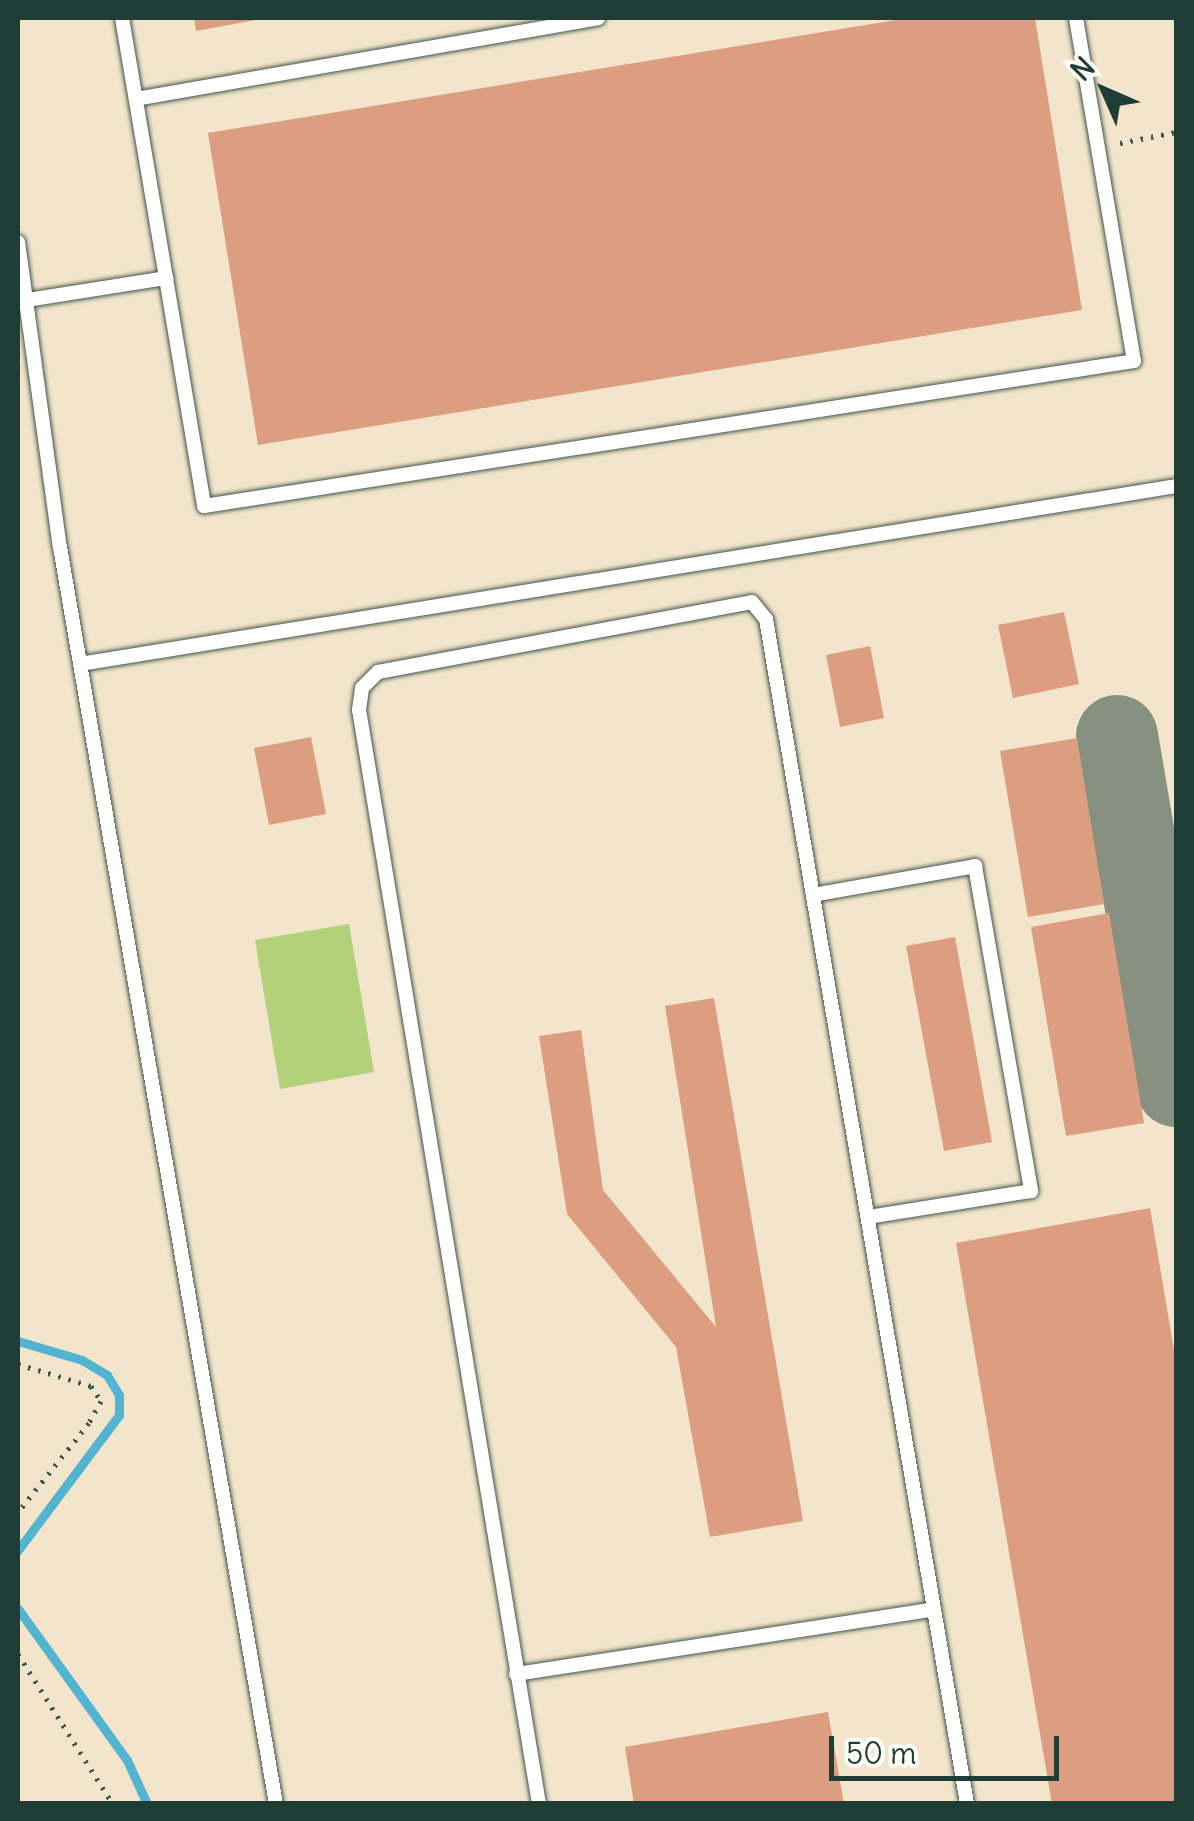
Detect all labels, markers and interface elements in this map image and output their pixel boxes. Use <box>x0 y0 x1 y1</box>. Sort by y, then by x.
north arrow <box>1054 40 1154 140</box>
text: N <box>1063 49 1102 88</box>
scale bar <box>834 1716 1064 1778</box>
text: 50 m <box>846 1734 916 1772</box>

